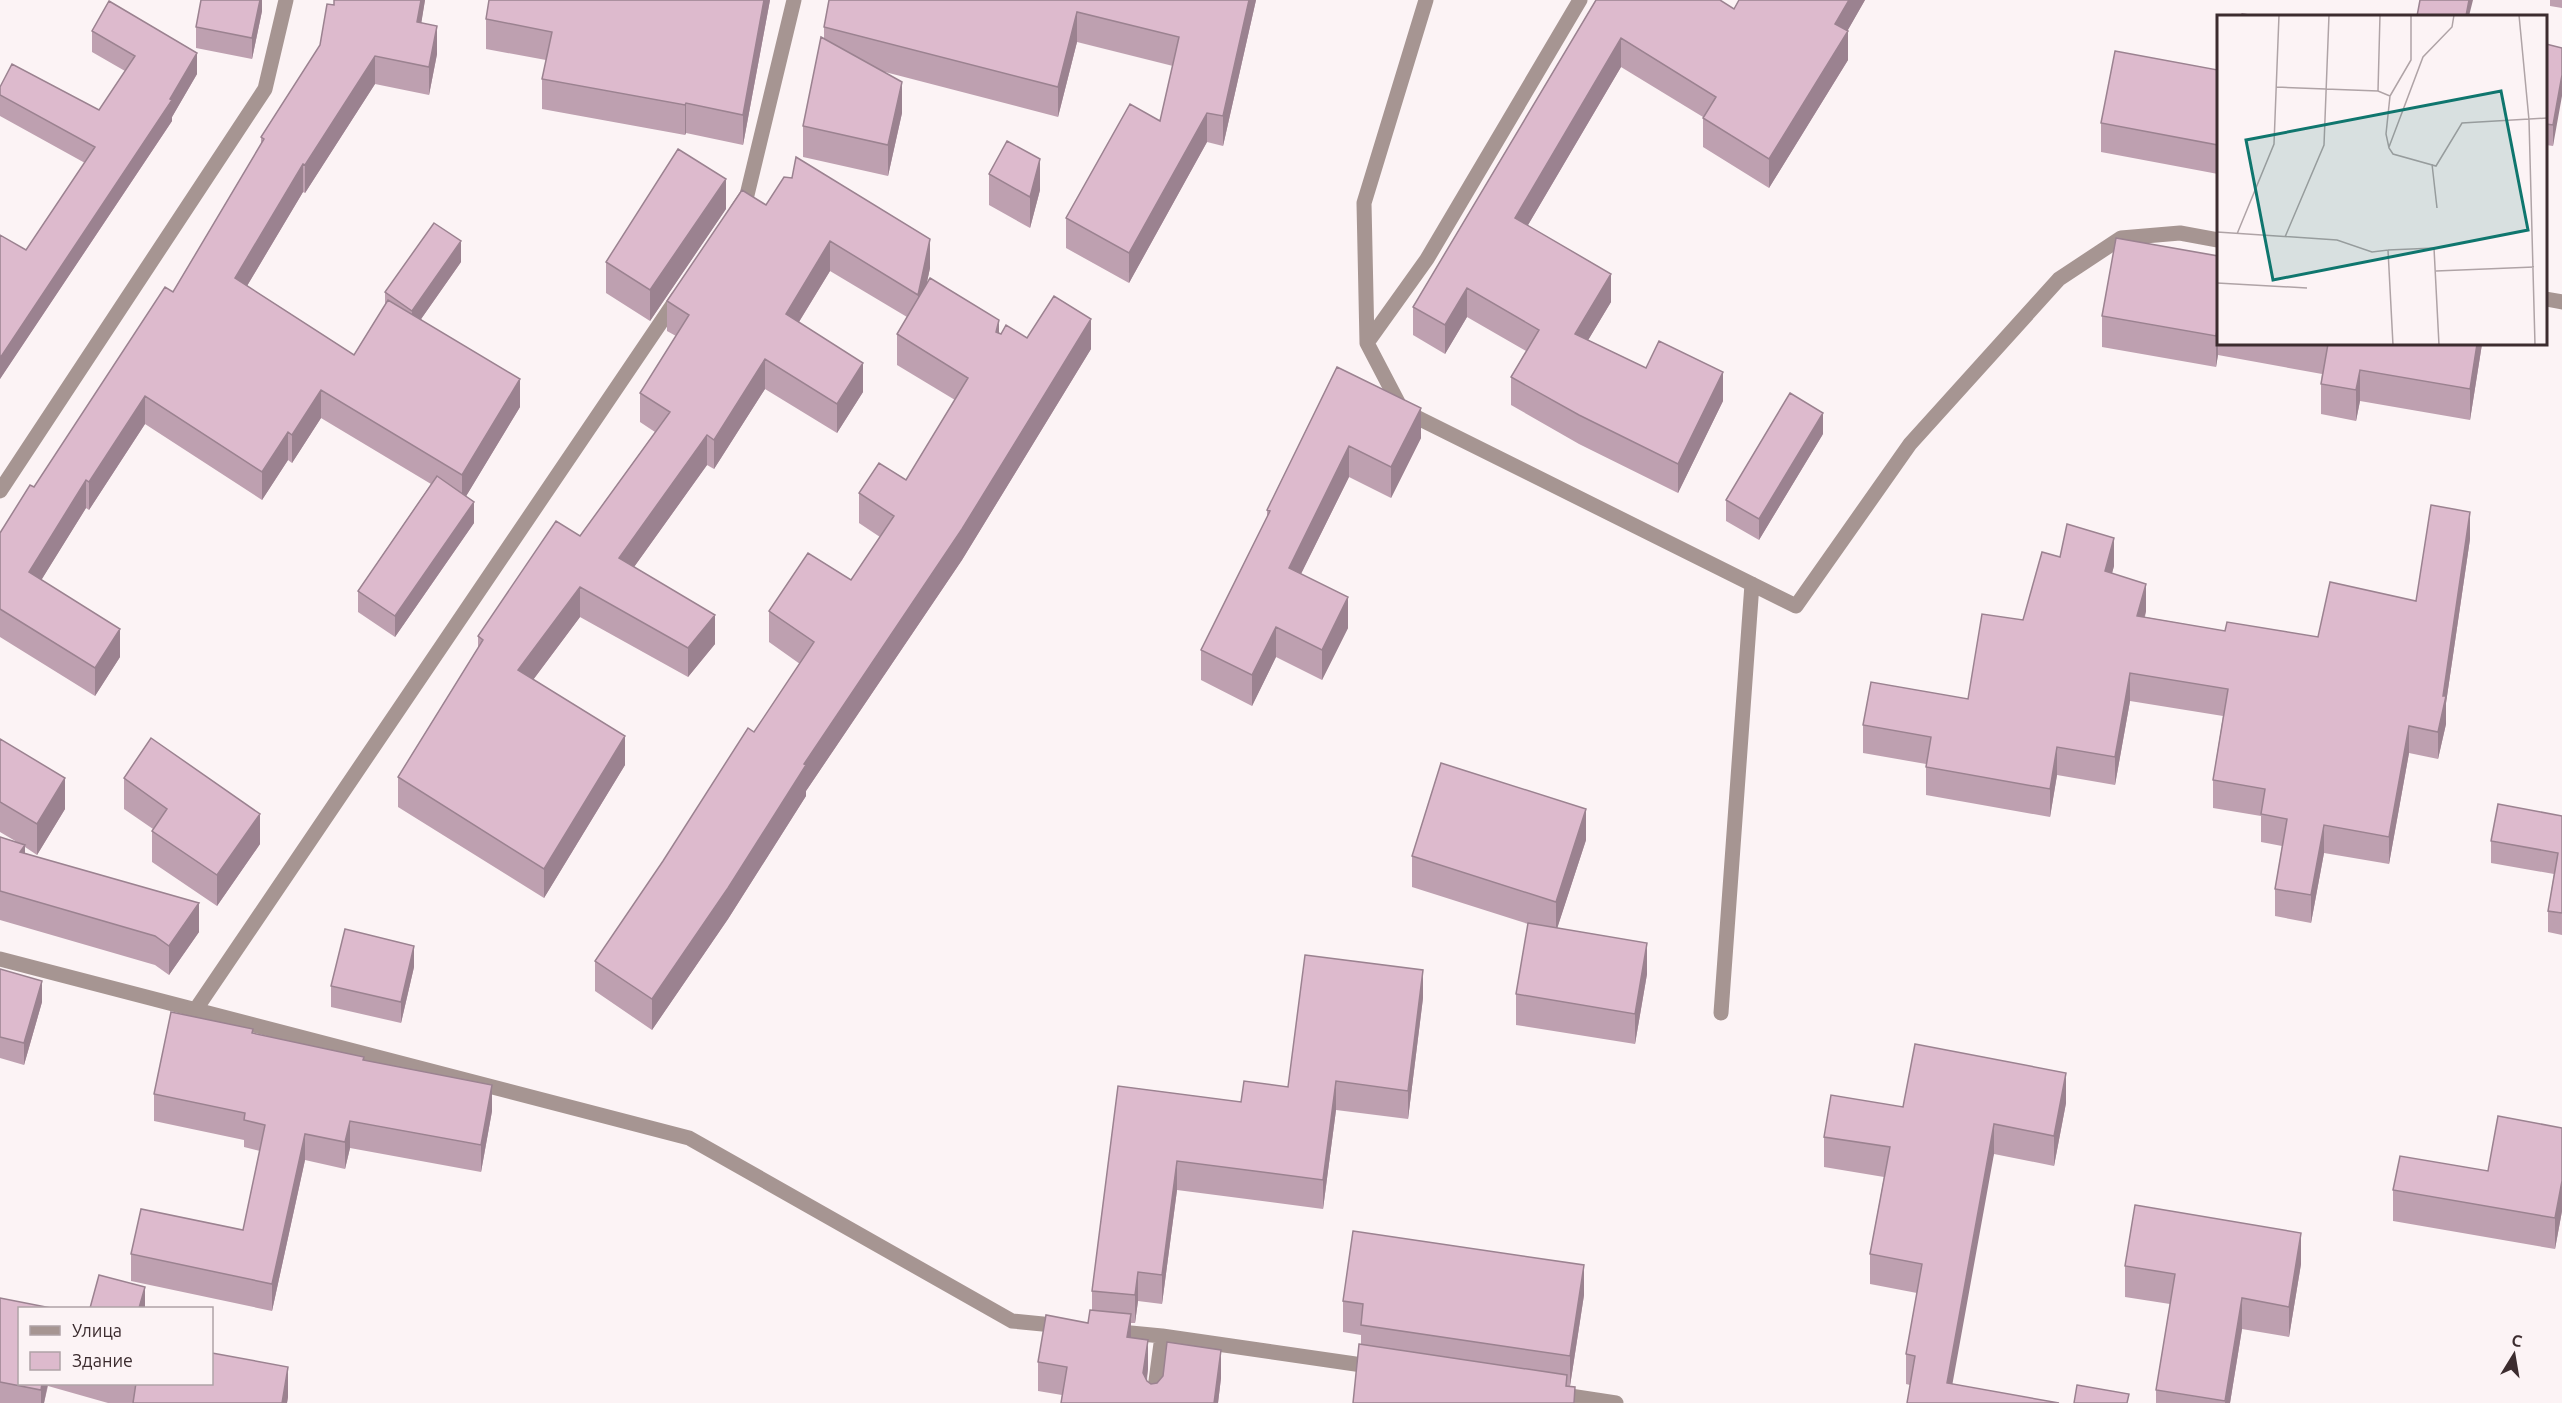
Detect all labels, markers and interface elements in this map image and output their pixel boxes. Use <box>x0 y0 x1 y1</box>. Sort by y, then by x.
inset map <box>2217 15 2547 345</box>
legend <box>18 1307 213 1385</box>
text: Улица <box>72 1320 122 1340</box>
north arrow <box>2484 1325 2544 1385</box>
text: С <box>2510 1330 2524 1350</box>
text: Здание <box>72 1350 133 1370</box>

